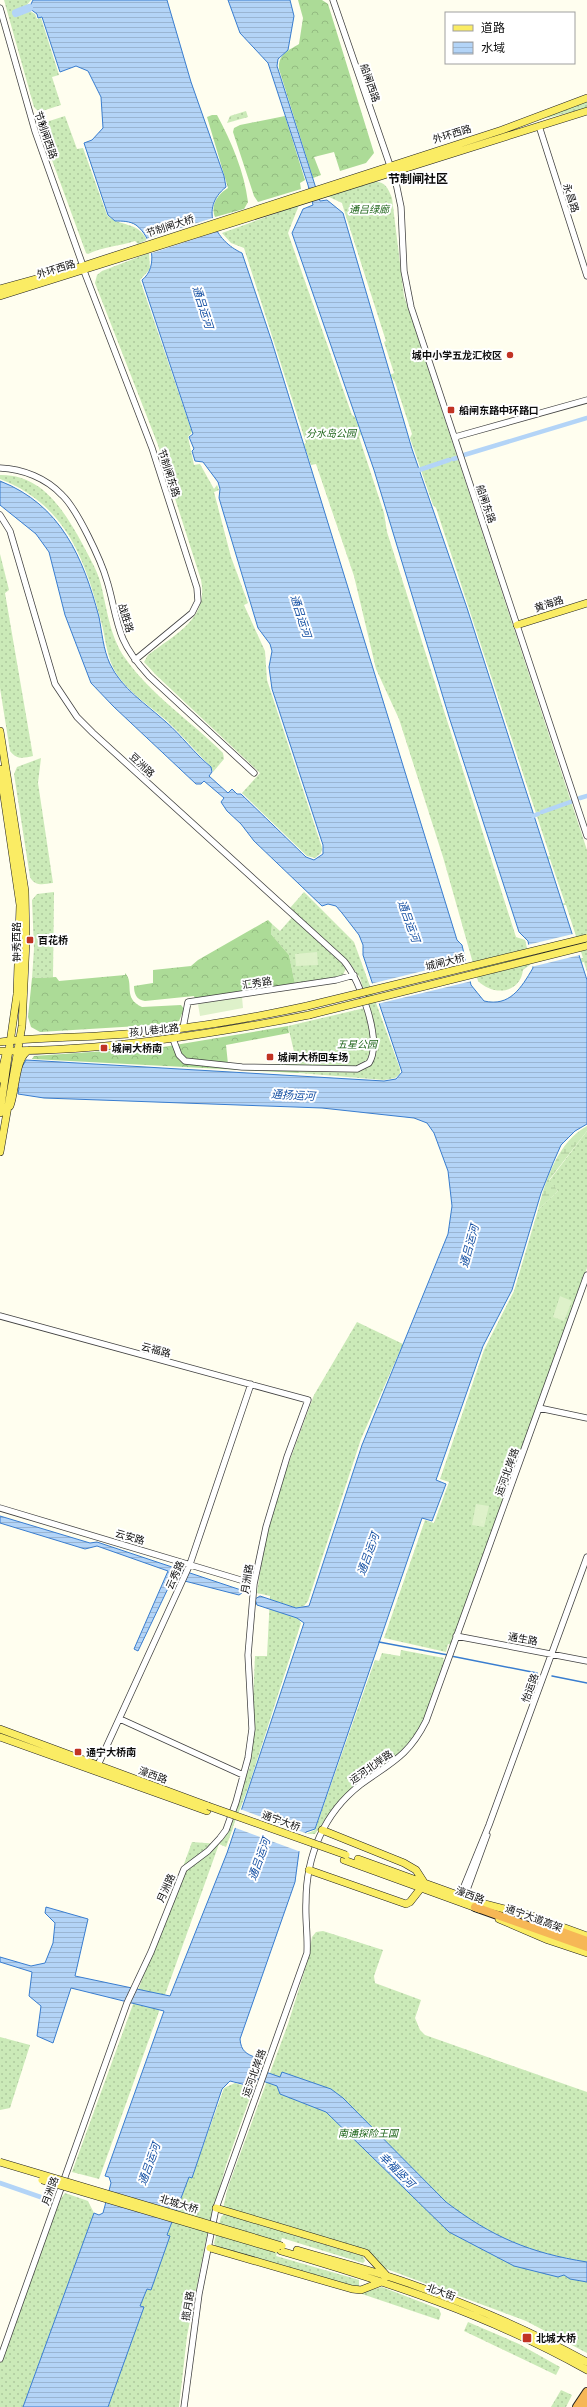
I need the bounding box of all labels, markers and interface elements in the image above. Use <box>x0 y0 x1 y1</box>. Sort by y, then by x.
legend <box>445 12 575 64</box>
text: 道路 <box>481 21 505 35</box>
text: 水域 <box>481 41 505 55</box>
street label: 船闸西路 <box>358 62 382 104</box>
street label: 节制闸西路 <box>33 110 59 160</box>
street label: 外环西路 <box>431 123 473 145</box>
district label: 节制闸社区 <box>388 172 448 186</box>
street label: 永昌路 <box>561 182 581 214</box>
park label: 通吕绿廊 <box>349 204 391 215</box>
street label: 节制闸大桥 <box>145 213 195 239</box>
street label: 外环西路 <box>35 258 77 280</box>
water label: 通吕运河 <box>190 284 216 332</box>
place label: 城中小学五龙汇校区 <box>412 349 502 361</box>
marker: 城中小学五龙汇校区 <box>505 350 515 360</box>
marker: 船闸东路中环路口 <box>446 405 456 415</box>
place label: 船闸东路中环路口 <box>459 405 539 416</box>
park label: 分水岛公园 <box>306 428 358 439</box>
street label: 节制闸东路 <box>156 448 182 498</box>
street label: 船闸东路 <box>474 483 498 525</box>
water label: 通吕运河 <box>288 593 314 641</box>
street label: 黄海路 <box>533 594 565 614</box>
street label: 战胜路 <box>116 602 136 634</box>
street label: 豆洲路 <box>127 751 157 779</box>
water label: 通吕运河 <box>396 898 423 946</box>
street label: 钟秀西路 <box>11 922 22 962</box>
marker: 百花桥 <box>25 935 35 945</box>
place label: 百花桥 <box>38 935 68 946</box>
street label: 城闸大桥 <box>424 952 466 972</box>
street label: 汇秀路 <box>241 975 273 991</box>
street label: 孩儿巷北路 <box>129 1022 179 1038</box>
park label: 五星公园 <box>337 1039 379 1050</box>
place label: 城闸大桥南 <box>112 1042 162 1054</box>
marker: 城闸大桥南 <box>99 1043 109 1053</box>
place label: 城闸大桥回车场 <box>278 1051 348 1063</box>
marker: 城闸大桥回车场 <box>265 1052 275 1062</box>
water label: 通扬运河 <box>271 1088 317 1102</box>
water label: 通吕运河 <box>458 1221 481 1269</box>
street label: 云福路 <box>140 1341 172 1359</box>
street label: 运河北岸路 <box>493 1447 521 1497</box>
street label: 云安路 <box>114 1528 146 1546</box>
water label: 通吕运河 <box>355 1529 382 1577</box>
street label: 云秀路 <box>164 1559 186 1591</box>
street label: 月洲路 <box>239 1563 255 1595</box>
street label: 通生路 <box>507 1631 539 1647</box>
street label: 怡运路 <box>520 1672 540 1704</box>
marker: 通宁大桥南 <box>73 1747 83 1757</box>
place label: 通宁大桥南 <box>86 1747 136 1758</box>
street label: 运河北岸路 <box>347 1748 395 1786</box>
street label: 濠西路 <box>137 1765 169 1785</box>
street label: 通宁大桥 <box>260 1809 302 1833</box>
water label: 通吕运河 <box>246 1834 273 1882</box>
street label: 月洲路 <box>155 1872 177 1904</box>
street label: 濠西路 <box>454 1884 486 1906</box>
street label: 通宁大道高架 <box>504 1903 564 1933</box>
street label: 运河北岸路 <box>240 2048 268 2098</box>
park label: 南通探险王国 <box>338 2128 400 2139</box>
water label: 通吕运河 <box>136 2139 163 2187</box>
water label: 幸福竖河 <box>377 2150 418 2191</box>
street label: 月洲路 <box>40 2175 60 2207</box>
street label: 北城大桥 <box>158 2193 200 2215</box>
street label: 北大街 <box>425 2282 457 2302</box>
street label: 揽月路 <box>180 2290 196 2322</box>
marker: 北城大桥 <box>521 2332 533 2344</box>
place label: 北城大桥 <box>536 2332 576 2344</box>

